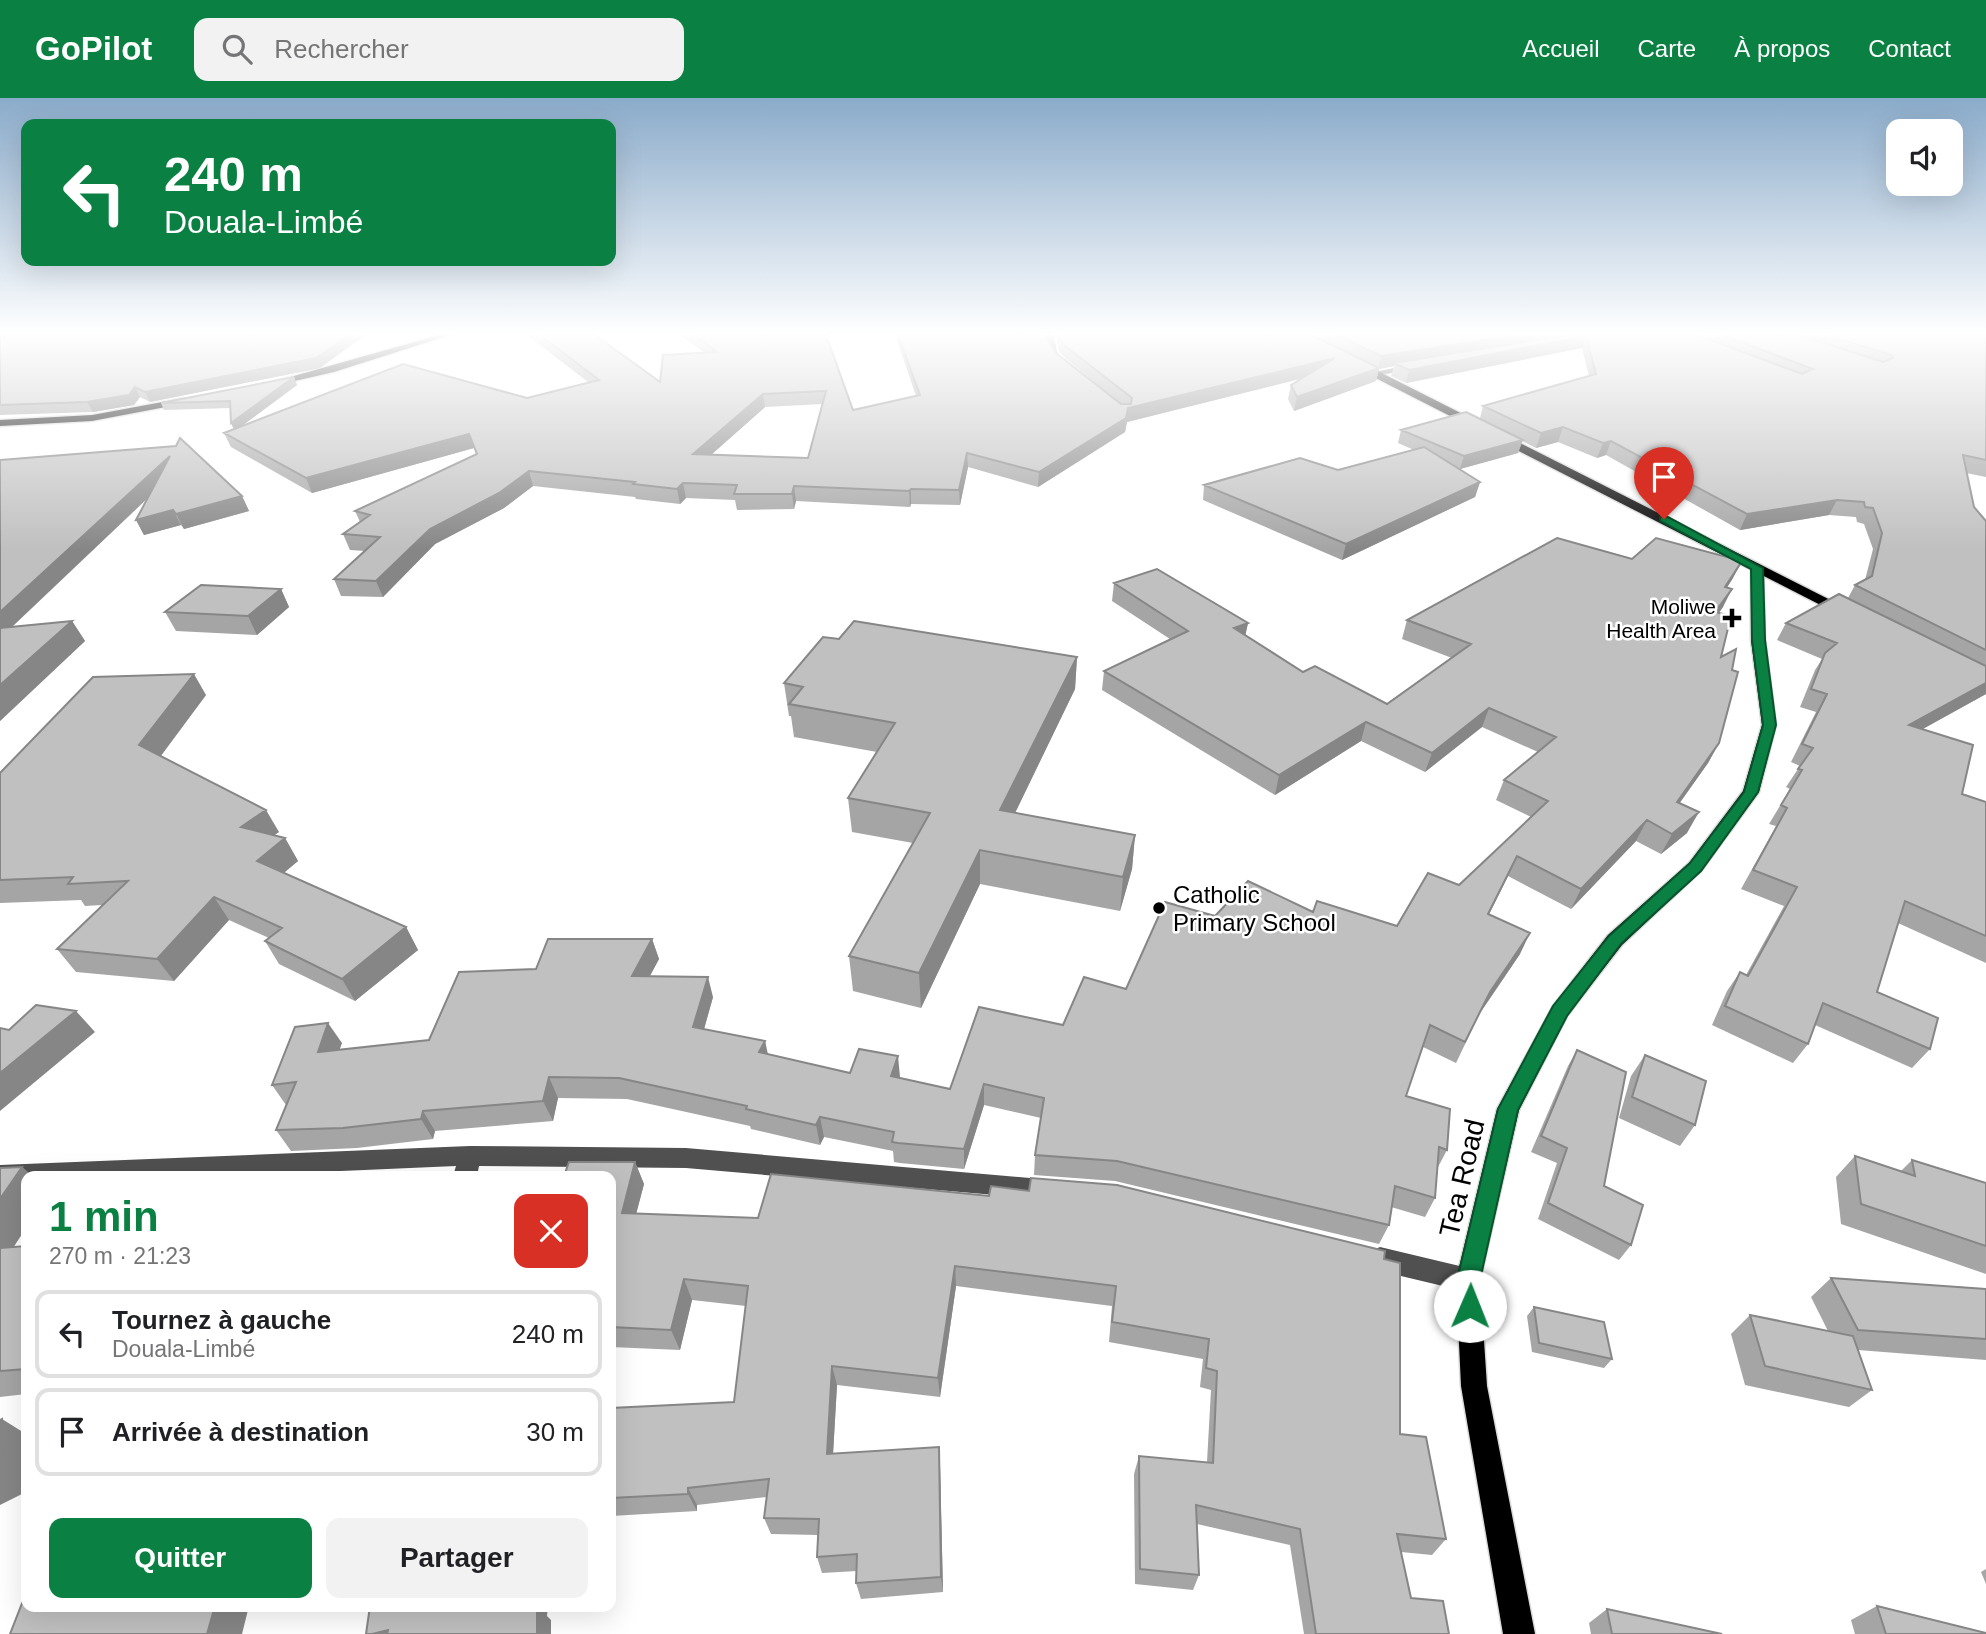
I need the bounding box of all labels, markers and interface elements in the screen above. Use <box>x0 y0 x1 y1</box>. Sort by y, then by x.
search box <box>194 18 684 81</box>
text: GoPilot <box>35 30 152 67</box>
icon: search <box>218 30 256 68</box>
text: Rechercher <box>274 34 409 64</box>
text: Accueil <box>1522 35 1600 62</box>
text: Carte <box>1638 35 1696 62</box>
text: À propos <box>1734 35 1830 62</box>
text: Contact <box>1868 35 1951 62</box>
map controls <box>1886 119 1963 196</box>
button: sound <box>1886 119 1963 196</box>
icon: left <box>49 147 140 238</box>
text: 240 m <box>164 147 303 201</box>
text: Douala-Limbé <box>164 204 363 240</box>
pin <box>1634 447 1694 519</box>
icon: arrive <box>1645 458 1683 496</box>
place label: Moliwe Health Area <box>1606 595 1716 642</box>
marker: Moliwe Health Area <box>1722 608 1742 628</box>
place label: Catholic Primary School <box>1173 881 1336 936</box>
marker: Catholic Primary School <box>1151 900 1167 916</box>
street label: Tea Road <box>1433 1116 1491 1240</box>
text: 1 min <box>49 1193 159 1240</box>
button: close <box>514 1194 588 1268</box>
text: 270 m · 21:23 <box>49 1243 191 1269</box>
position arrow <box>1433 1269 1507 1343</box>
text: Tournez à gauche <box>112 1305 331 1335</box>
icon: left <box>53 1315 91 1353</box>
text: 240 m <box>512 1319 584 1349</box>
text: Douala-Limbé <box>112 1336 255 1362</box>
icon: arrive <box>53 1413 91 1451</box>
text: Arrivée à destination <box>112 1417 369 1447</box>
text: 30 m <box>526 1417 584 1447</box>
button: Quitter <box>49 1518 312 1598</box>
button: Partager <box>326 1518 588 1598</box>

